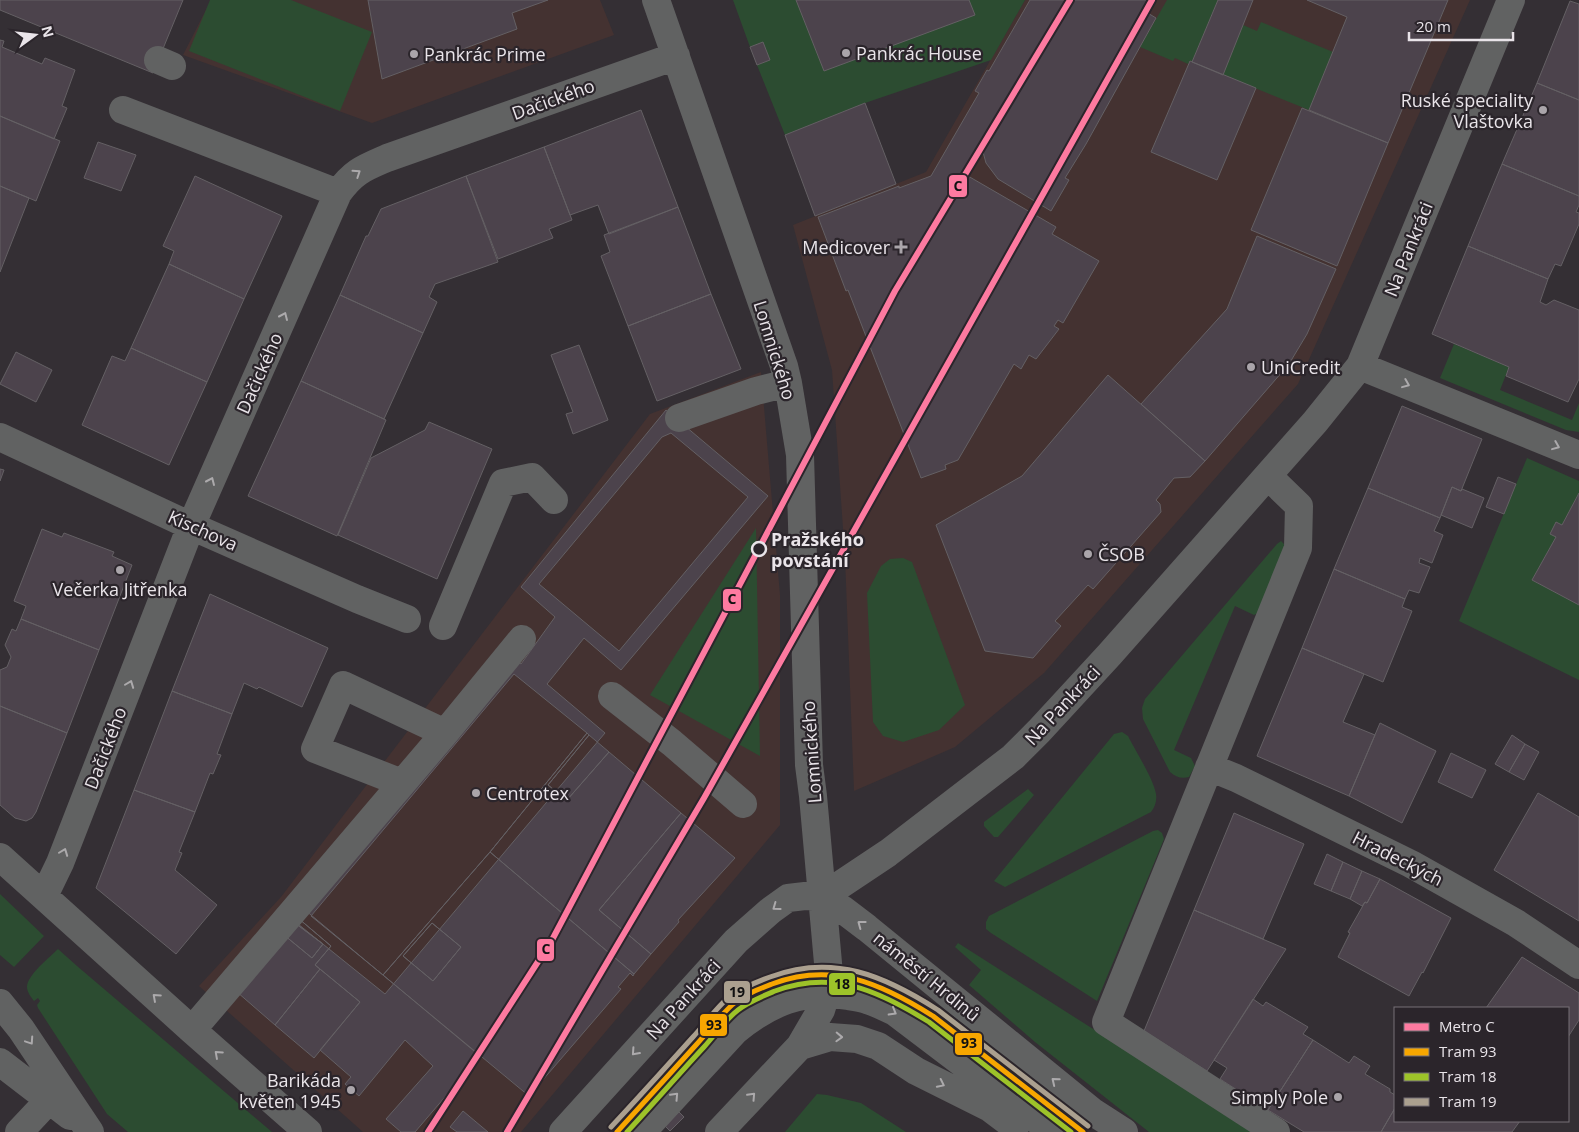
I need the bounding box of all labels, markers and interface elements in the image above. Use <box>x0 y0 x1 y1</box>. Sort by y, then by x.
north arrow <box>10 10 60 60</box>
scale bar <box>1409 10 1513 42</box>
text: 20 m <box>1416 16 1451 36</box>
text: N <box>37 24 59 39</box>
place label: Pankrác House <box>856 41 982 65</box>
place label: Pankrác Prime <box>424 42 545 66</box>
marker: Pankrác House <box>840 47 852 59</box>
marker: Pankrác Prime <box>408 48 420 60</box>
street label: Dačického <box>508 73 598 125</box>
place label: Ruské speciality Vlaštovka <box>1401 88 1534 133</box>
marker: Ruské speciality Vlaštovka <box>1537 104 1549 116</box>
one-way arrow <box>351 170 361 179</box>
line badge: C <box>948 174 968 198</box>
text: C <box>954 176 963 195</box>
street label: Na Pankráci <box>1378 198 1438 300</box>
place label: Medicover <box>802 235 891 259</box>
marker: Medicover <box>894 240 908 254</box>
street label: Lomnického <box>749 297 801 403</box>
one-way arrow <box>277 312 288 321</box>
street label: Dačického <box>230 329 288 417</box>
place label: UniCredit <box>1261 355 1340 379</box>
marker: UniCredit <box>1245 361 1257 373</box>
one-way arrow <box>1401 377 1410 388</box>
one-way arrow <box>1551 439 1560 450</box>
one-way arrow <box>205 477 216 486</box>
street label: Kischova <box>164 504 242 556</box>
place label: Pražského povstání <box>771 527 864 572</box>
marker: Pražského povstání <box>751 541 767 557</box>
place label: ČSOB <box>1098 542 1145 566</box>
marker: ČSOB <box>1082 548 1094 560</box>
marker: Večerka Jitřenka <box>114 564 126 576</box>
place label: Večerka Jitřenka <box>53 577 187 601</box>
line badge: C <box>722 588 742 612</box>
text: C <box>728 589 737 608</box>
street label: Na Pankráci <box>1019 660 1105 750</box>
one-way arrow <box>123 680 134 689</box>
street label: Lomnického <box>795 700 827 804</box>
street label: Dačického <box>78 703 132 793</box>
place label: Centrotex <box>486 781 570 805</box>
marker: Centrotex <box>470 787 482 799</box>
street label: Hradeckých <box>1349 825 1447 891</box>
one-way arrow <box>58 848 68 857</box>
one-way arrow <box>772 901 782 910</box>
one-way arrow <box>858 921 867 929</box>
street label: náměstí Hrdinů <box>869 926 985 1026</box>
line badge: C <box>536 938 555 962</box>
text: C <box>542 939 551 958</box>
street label: Na Pankráci <box>641 954 725 1044</box>
line badge: 18 <box>828 972 856 996</box>
text: 18 <box>834 974 850 993</box>
line badge: 19 <box>723 980 751 1004</box>
text: 19 <box>729 982 745 1001</box>
one-way arrow <box>153 994 162 1003</box>
one-way arrow <box>888 1006 897 1016</box>
legend <box>1394 1007 1569 1122</box>
line badge: 93 <box>699 1013 728 1037</box>
text: 93 <box>706 1015 722 1034</box>
text: Metro C <box>1439 1016 1495 1036</box>
one-way arrow <box>835 1032 843 1043</box>
line badge: 93 <box>954 1032 983 1056</box>
text: 93 <box>961 1033 977 1052</box>
one-way arrow <box>23 1036 33 1045</box>
text: Tram 93 <box>1439 1041 1497 1061</box>
one-way arrow <box>632 1046 641 1055</box>
one-way arrow <box>215 1051 224 1060</box>
text: Tram 18 <box>1439 1066 1497 1086</box>
place label: Barikáda květen 1945 <box>239 1068 341 1113</box>
one-way arrow <box>936 1077 945 1088</box>
one-way arrow <box>1052 1078 1061 1087</box>
marker: Barikáda květen 1945 <box>345 1084 357 1096</box>
place label: Simply Pole <box>1231 1085 1328 1109</box>
marker: Simply Pole <box>1332 1091 1344 1103</box>
text: Tram 19 <box>1439 1091 1497 1111</box>
one-way arrow <box>670 1093 679 1102</box>
one-way arrow <box>746 1093 755 1102</box>

